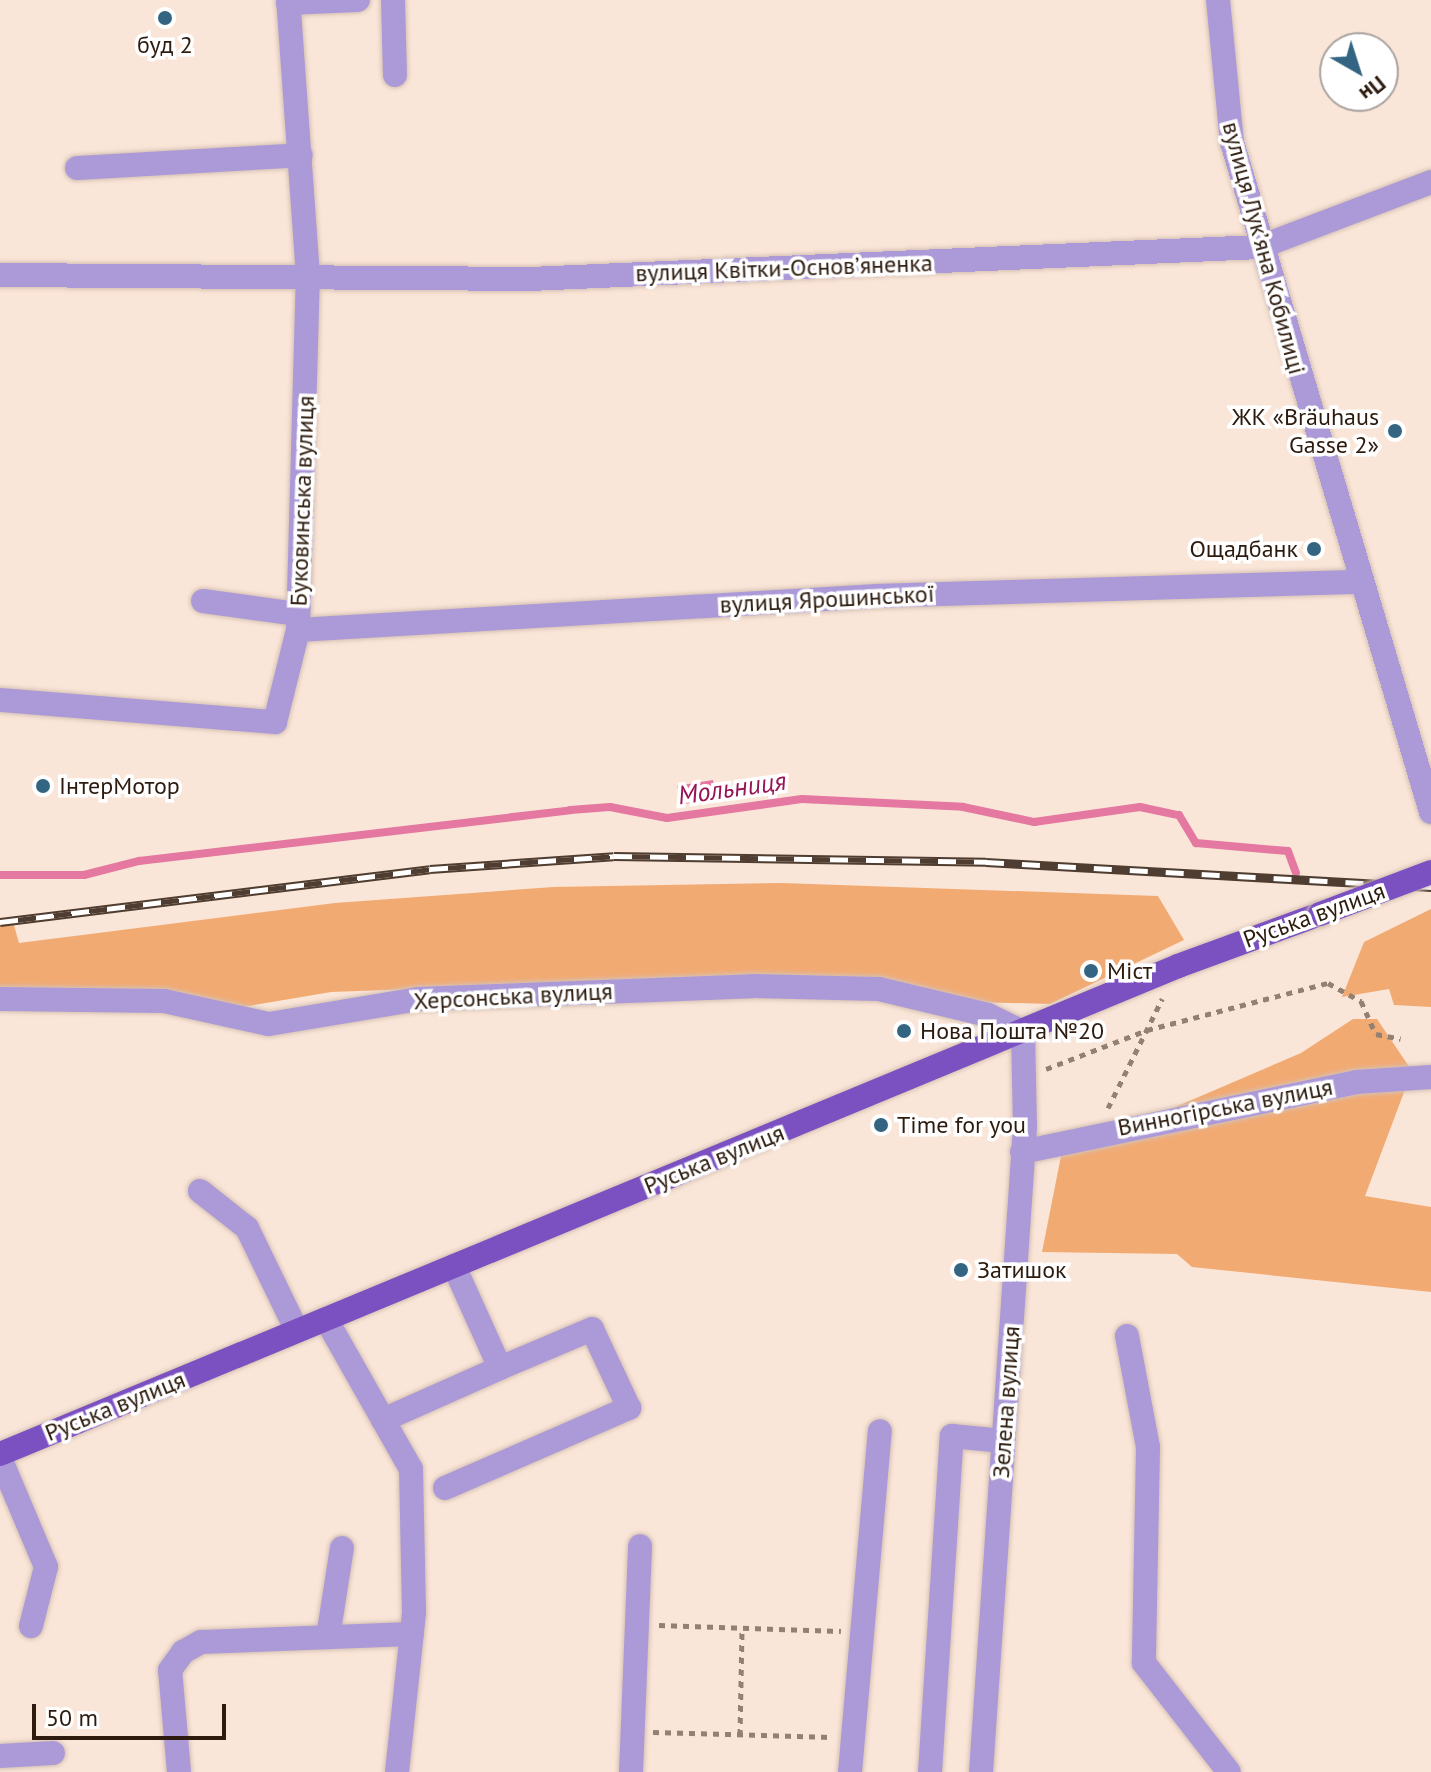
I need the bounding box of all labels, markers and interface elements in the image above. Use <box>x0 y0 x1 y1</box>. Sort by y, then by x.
marker: буд 2 <box>156 9 174 27</box>
place label: буд 2 <box>137 31 193 59</box>
north arrow <box>1319 32 1399 112</box>
text: Пн <box>1354 70 1392 108</box>
street label: вулиця Лукʼяна Кобилиці <box>1216 118 1312 378</box>
street label: вулиця Квітки-Основʼяненка <box>635 248 933 288</box>
street label: Буковинська вулиця <box>284 395 320 607</box>
place label: ЖК «Bräuhaus Gasse 2» <box>1232 403 1379 459</box>
marker: ЖК «Bräuhaus Gasse 2» <box>1386 422 1404 440</box>
place label: Ощадбанк <box>1189 535 1298 563</box>
marker: Ощадбанк <box>1305 540 1323 558</box>
street label: вулиця Ярошинської <box>719 579 935 619</box>
water label: Мольниця <box>676 765 788 811</box>
place label: ІнтерМотор <box>59 772 180 800</box>
marker: ІнтерМотор <box>34 777 52 795</box>
street label: Руська вулиця <box>1239 876 1389 954</box>
place label: Міст <box>1107 957 1152 985</box>
marker: Міст <box>1082 962 1100 980</box>
street label: Херсонська вулиця <box>413 976 613 1016</box>
place label: Нова Пошта №20 <box>920 1017 1104 1045</box>
marker: Нова Пошта №20 <box>895 1022 913 1040</box>
street label: Винногірська вулиця <box>1115 1072 1335 1142</box>
place label: Time for you <box>897 1111 1026 1139</box>
marker: Time for you <box>872 1116 890 1134</box>
street label: Руська вулиця <box>640 1118 788 1200</box>
place label: Затишок <box>977 1256 1067 1284</box>
marker: Затишок <box>952 1261 970 1279</box>
street label: Зелена вулиця <box>986 1325 1026 1479</box>
street label: Руська вулиця <box>41 1365 189 1447</box>
scale bar <box>36 1688 230 1738</box>
text: 50 m <box>46 1702 98 1733</box>

